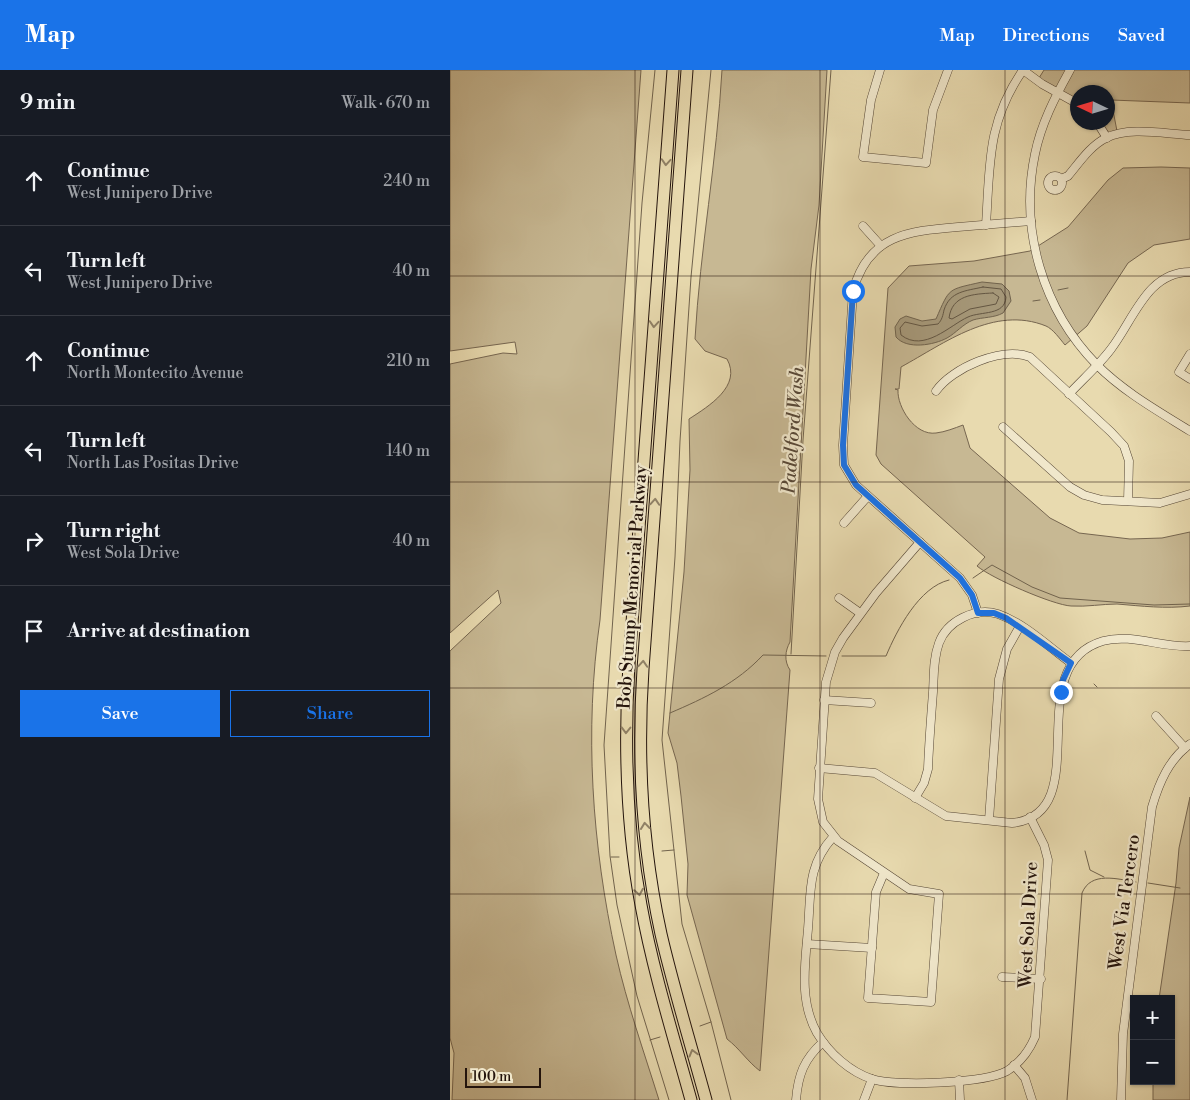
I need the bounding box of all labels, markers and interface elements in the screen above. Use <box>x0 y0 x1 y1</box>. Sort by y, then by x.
text: Map <box>25 20 75 50</box>
text: Map <box>939 24 975 47</box>
text: Directions <box>1003 24 1090 47</box>
text: Saved <box>1118 24 1165 47</box>
north arrow <box>1070 85 1115 130</box>
text: 9 min <box>20 90 75 116</box>
text: Walk · 670 m <box>342 93 430 113</box>
one-way arrow <box>661 158 672 166</box>
text: Continue <box>67 159 150 183</box>
icon: ahead <box>20 167 48 195</box>
text: 240 m <box>383 171 430 191</box>
text: West Junipero Drive <box>67 183 213 203</box>
text: Turn left <box>67 249 146 273</box>
icon: left <box>20 257 48 285</box>
text: 40 m <box>393 261 430 281</box>
text: West Junipero Drive <box>67 273 213 293</box>
route start <box>842 280 865 303</box>
one-way arrow <box>649 320 660 328</box>
text: Continue <box>67 339 150 363</box>
icon: ahead <box>20 347 48 375</box>
text: 210 m <box>386 351 430 371</box>
text: North Montecito Avenue <box>67 363 244 383</box>
water label: Padelford Wash <box>777 365 809 496</box>
text: Turn left <box>67 429 146 453</box>
icon: left <box>20 437 48 465</box>
text: 140 m <box>386 441 430 461</box>
text: North Las Positas Drive <box>67 453 239 473</box>
street label: Bob Stump Memorial Parkway <box>612 464 653 711</box>
one-way arrow <box>650 497 661 505</box>
text: Turn right <box>67 519 160 543</box>
icon: right <box>20 527 48 555</box>
text: 40 m <box>393 531 430 551</box>
text: West Sola Drive <box>67 543 180 563</box>
icon: arrive <box>20 617 48 645</box>
text: Arrive at destination <box>67 619 250 643</box>
one-way arrow <box>638 660 649 668</box>
route end <box>1050 681 1073 704</box>
button: Save <box>20 690 220 737</box>
button: Share <box>230 690 430 737</box>
one-way arrow <box>621 727 631 735</box>
one-way arrow <box>640 822 651 830</box>
street label: West Via Tercero <box>1103 833 1145 972</box>
street label: West Sola Drive <box>1014 861 1043 990</box>
one-way arrow <box>633 888 643 897</box>
map controls <box>1130 995 1175 1085</box>
button: + <box>1130 995 1175 1040</box>
button: − <box>1130 1040 1175 1085</box>
one-way arrow <box>689 1049 699 1058</box>
scale bar <box>465 1065 541 1088</box>
text: 100 m <box>472 1068 511 1086</box>

